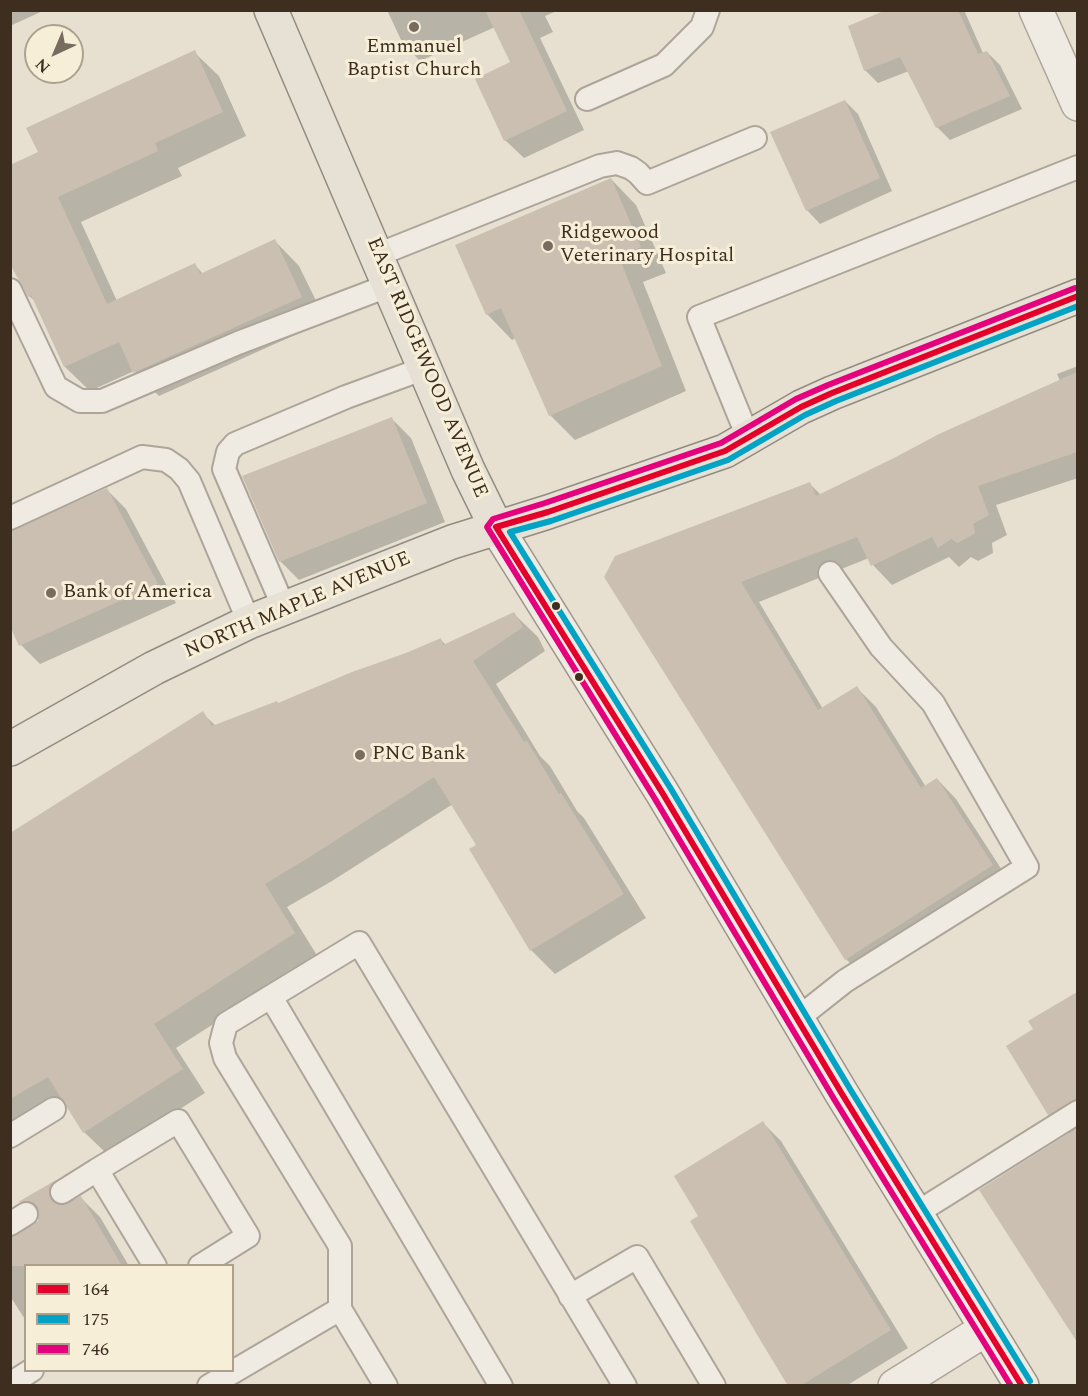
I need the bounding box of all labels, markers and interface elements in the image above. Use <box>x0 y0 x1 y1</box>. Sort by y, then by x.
marker: Emmanuel Baptist Church <box>407 20 421 34</box>
north arrow <box>24 24 84 84</box>
place label: Emmanuel Baptist Church <box>347 36 481 83</box>
text: N <box>30 52 56 79</box>
place label: Ridgewood Veterinary Hospital <box>560 222 734 269</box>
street label: EAST RIDGEWOOD AVENUE <box>360 234 492 502</box>
marker: Ridgewood Veterinary Hospital <box>541 239 555 253</box>
street label: NORTH MAPLE AVENUE <box>181 547 415 665</box>
place label: Bank of America <box>63 581 212 605</box>
marker: Bank of America <box>44 586 58 600</box>
unlabelled marker <box>550 600 562 612</box>
unlabelled marker <box>573 671 585 683</box>
place label: PNC Bank <box>372 743 466 767</box>
marker: PNC Bank <box>353 748 367 762</box>
legend <box>24 1264 234 1372</box>
text: 164 <box>82 1276 109 1303</box>
text: 175 <box>82 1306 109 1333</box>
text: 746 <box>82 1336 109 1363</box>

